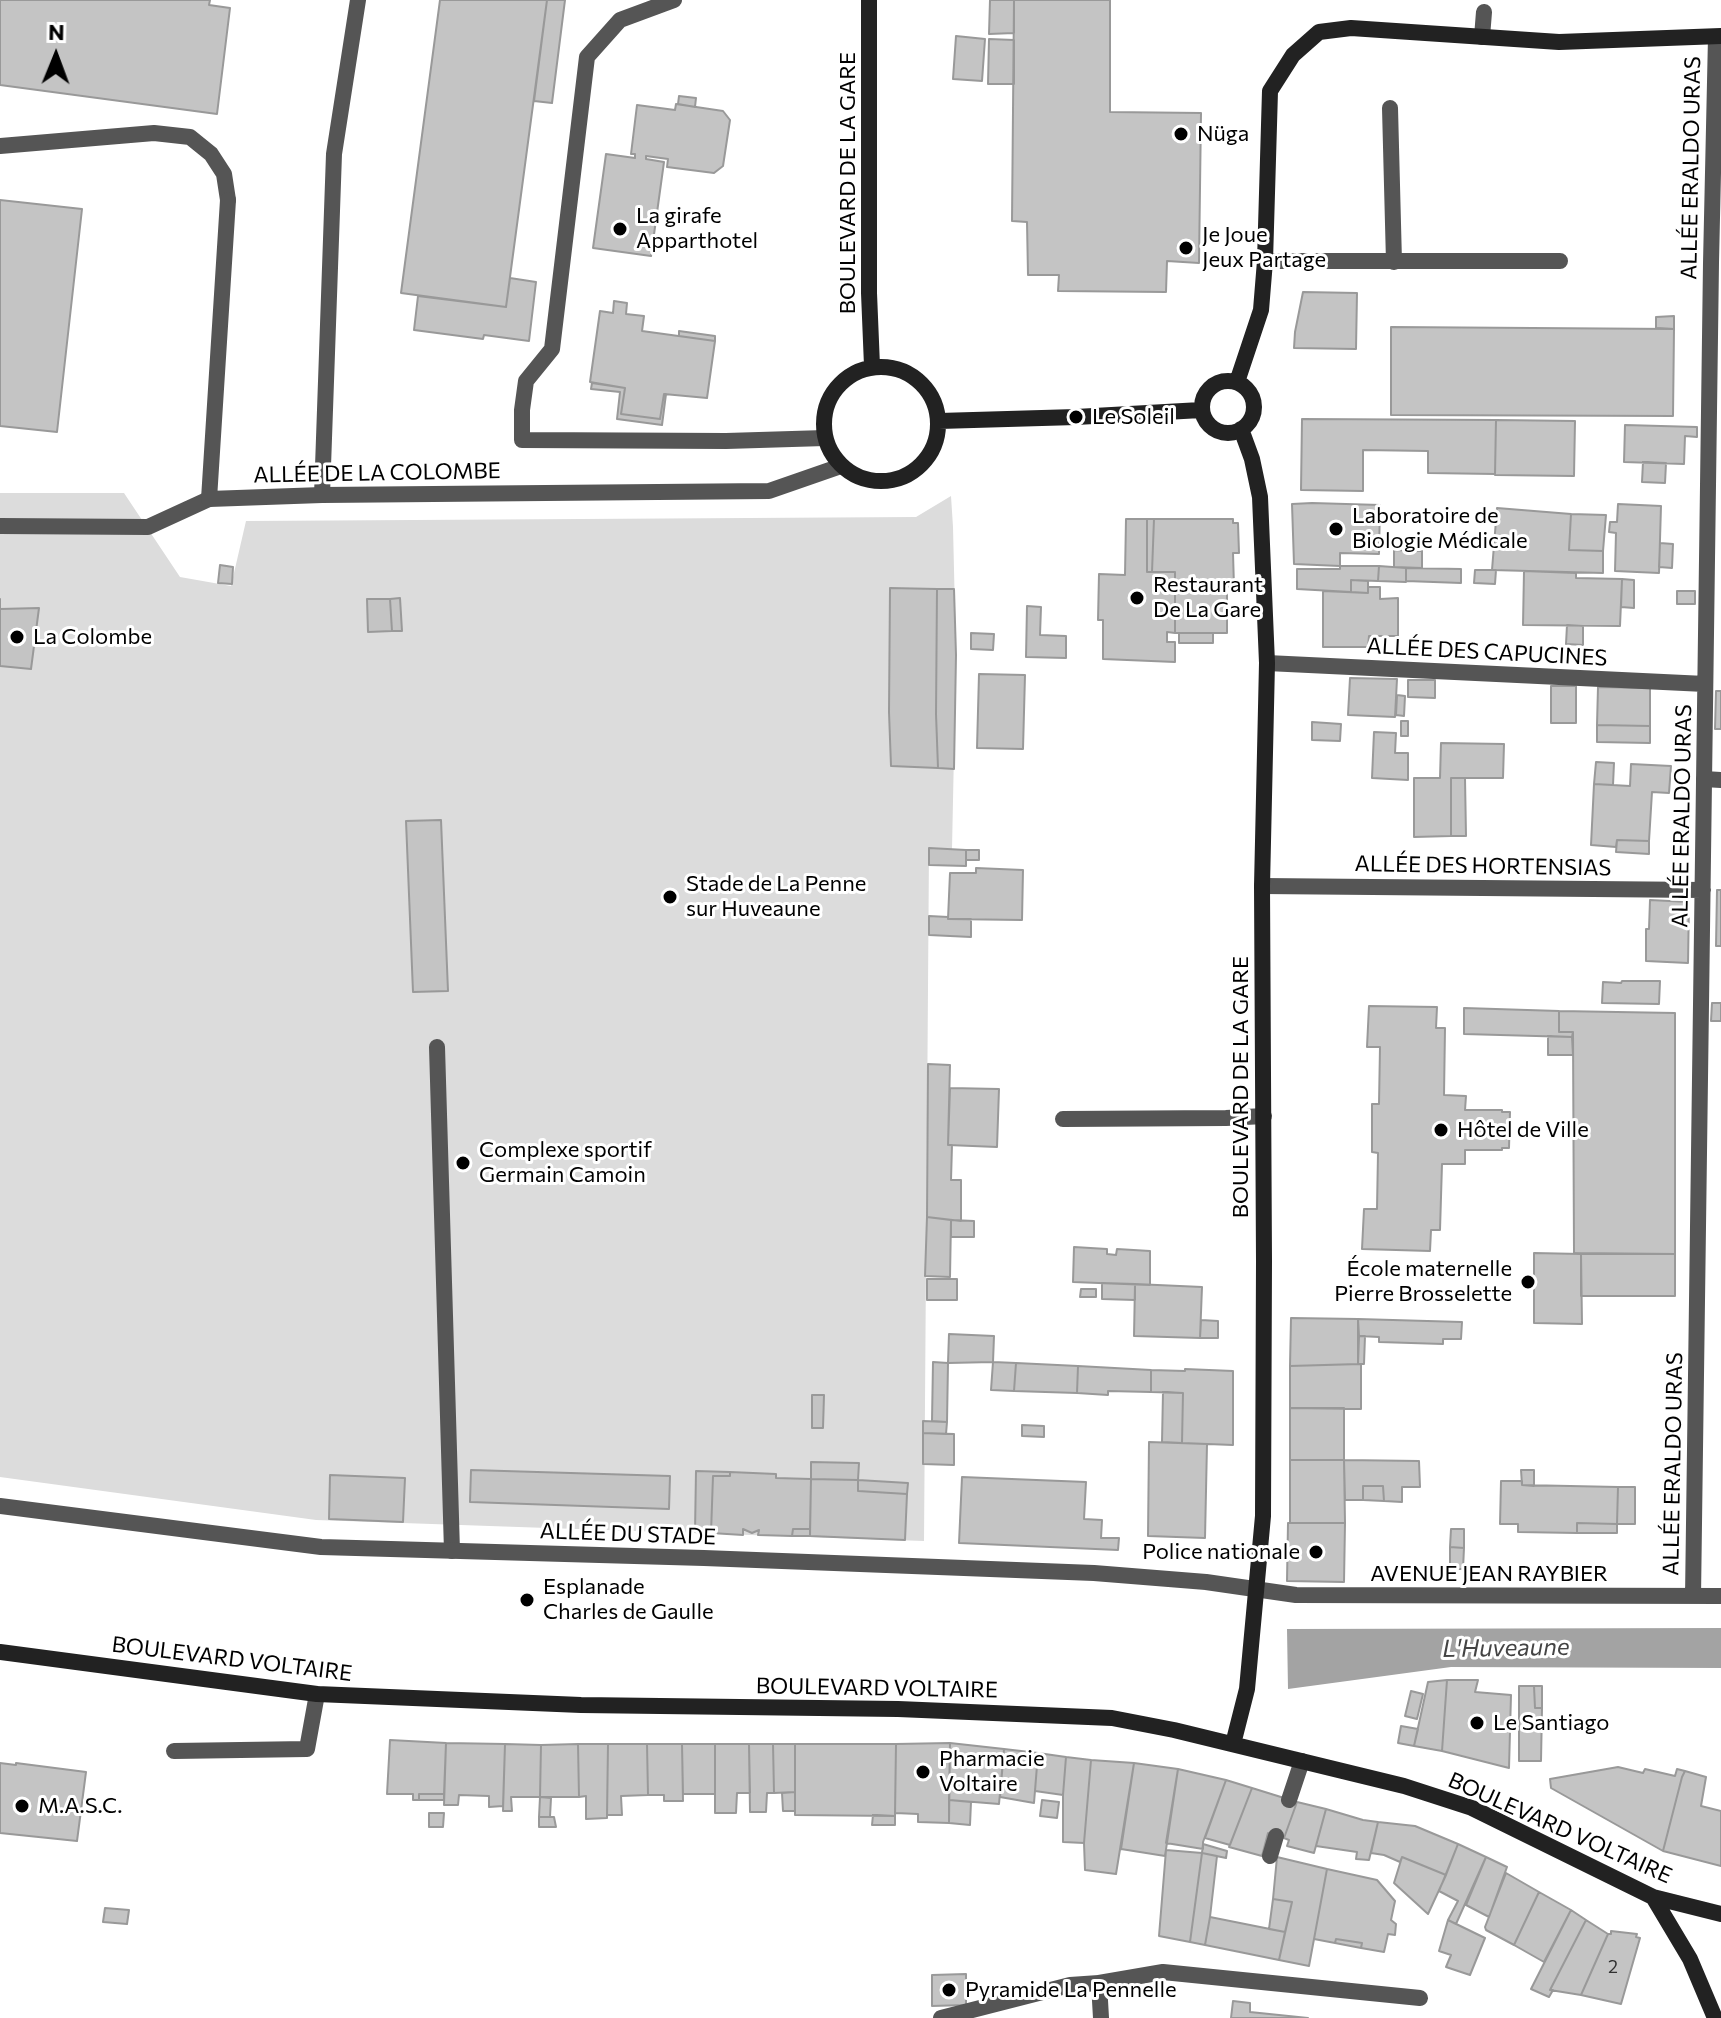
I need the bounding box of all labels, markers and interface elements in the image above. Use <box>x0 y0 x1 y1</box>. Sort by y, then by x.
north arrow <box>16 16 96 96</box>
text: N <box>48 18 65 45</box>
street label: BOULEVARD DE LA GARE <box>835 52 861 314</box>
street label: ALLÉE ERALDO URAS <box>1676 56 1706 280</box>
place label: Nüga <box>1197 121 1249 147</box>
marker: Nüga <box>1172 125 1190 143</box>
place label: La girafe Apparthotel <box>636 203 758 254</box>
marker: La girafe Apparthotel <box>611 220 629 238</box>
place label: Je Joue Jeux Partage <box>1202 222 1326 274</box>
marker: Je Joue Jeux Partage <box>1177 239 1195 257</box>
place label: Le Soleil <box>1092 404 1175 430</box>
marker: Le Soleil <box>1067 408 1085 426</box>
street label: ALLÉE DE LA COLOMBE <box>253 458 501 488</box>
place label: Laboratoire de Biologie Médicale <box>1352 503 1528 554</box>
marker: Laboratoire de Biologie Médicale <box>1327 520 1345 538</box>
place label: Restaurant De La Gare <box>1153 572 1263 624</box>
marker: Restaurant De La Gare <box>1128 589 1146 607</box>
place label: La Colombe <box>33 624 152 650</box>
marker: La Colombe <box>8 628 26 646</box>
street label: ALLÉE DES CAPUCINES <box>1366 633 1608 671</box>
street label: ALLÉE ERALDO URAS <box>1667 704 1697 928</box>
street label: ALLÉE DES HORTENSIAS <box>1354 851 1612 881</box>
place label: Stade de La Penne sur Huveaune <box>686 871 866 922</box>
marker: Stade de La Penne sur Huveaune <box>661 888 679 906</box>
street label: BOULEVARD DE LA GARE <box>1228 956 1254 1218</box>
place label: Hôtel de Ville <box>1457 1117 1589 1143</box>
marker: Hôtel de Ville <box>1432 1121 1450 1139</box>
place label: Complexe sportif Germain Camoin <box>479 1137 652 1188</box>
marker: Complexe sportif Germain Camoin <box>454 1154 472 1172</box>
place label: École maternelle Pierre Brosselette <box>1334 1256 1512 1308</box>
marker: École maternelle Pierre Brosselette <box>1519 1273 1537 1291</box>
street label: ALLÉE ERALDO URAS <box>1658 1352 1688 1576</box>
street label: ALLÉE DU STADE <box>539 1518 717 1550</box>
place label: Police nationale <box>1142 1539 1300 1565</box>
marker: Police nationale <box>1307 1543 1325 1561</box>
street label: AVENUE JEAN RAYBIER <box>1370 1561 1608 1587</box>
place label: Esplanade Charles de Gaulle <box>543 1574 714 1626</box>
marker: Esplanade Charles de Gaulle <box>518 1591 536 1609</box>
street label: BOULEVARD VOLTAIRE <box>110 1631 354 1687</box>
water label: L'Huveaune <box>1442 1632 1570 1664</box>
street label: BOULEVARD VOLTAIRE <box>756 1673 998 1703</box>
place label: Le Santiago <box>1493 1710 1609 1736</box>
marker: Le Santiago <box>1468 1714 1486 1732</box>
place label: Pharmacie Voltaire <box>939 1746 1045 1798</box>
marker: Pharmacie Voltaire <box>914 1763 932 1781</box>
street label: BOULEVARD VOLTAIRE <box>1444 1767 1676 1889</box>
place label: M.A.S.C. <box>38 1793 122 1819</box>
marker: M.A.S.C. <box>13 1797 31 1815</box>
house number: 2 <box>1608 1956 1618 1978</box>
place label: Pyramide La Pennelle <box>965 1977 1177 2003</box>
marker: Pyramide La Pennelle <box>940 1981 958 1999</box>

